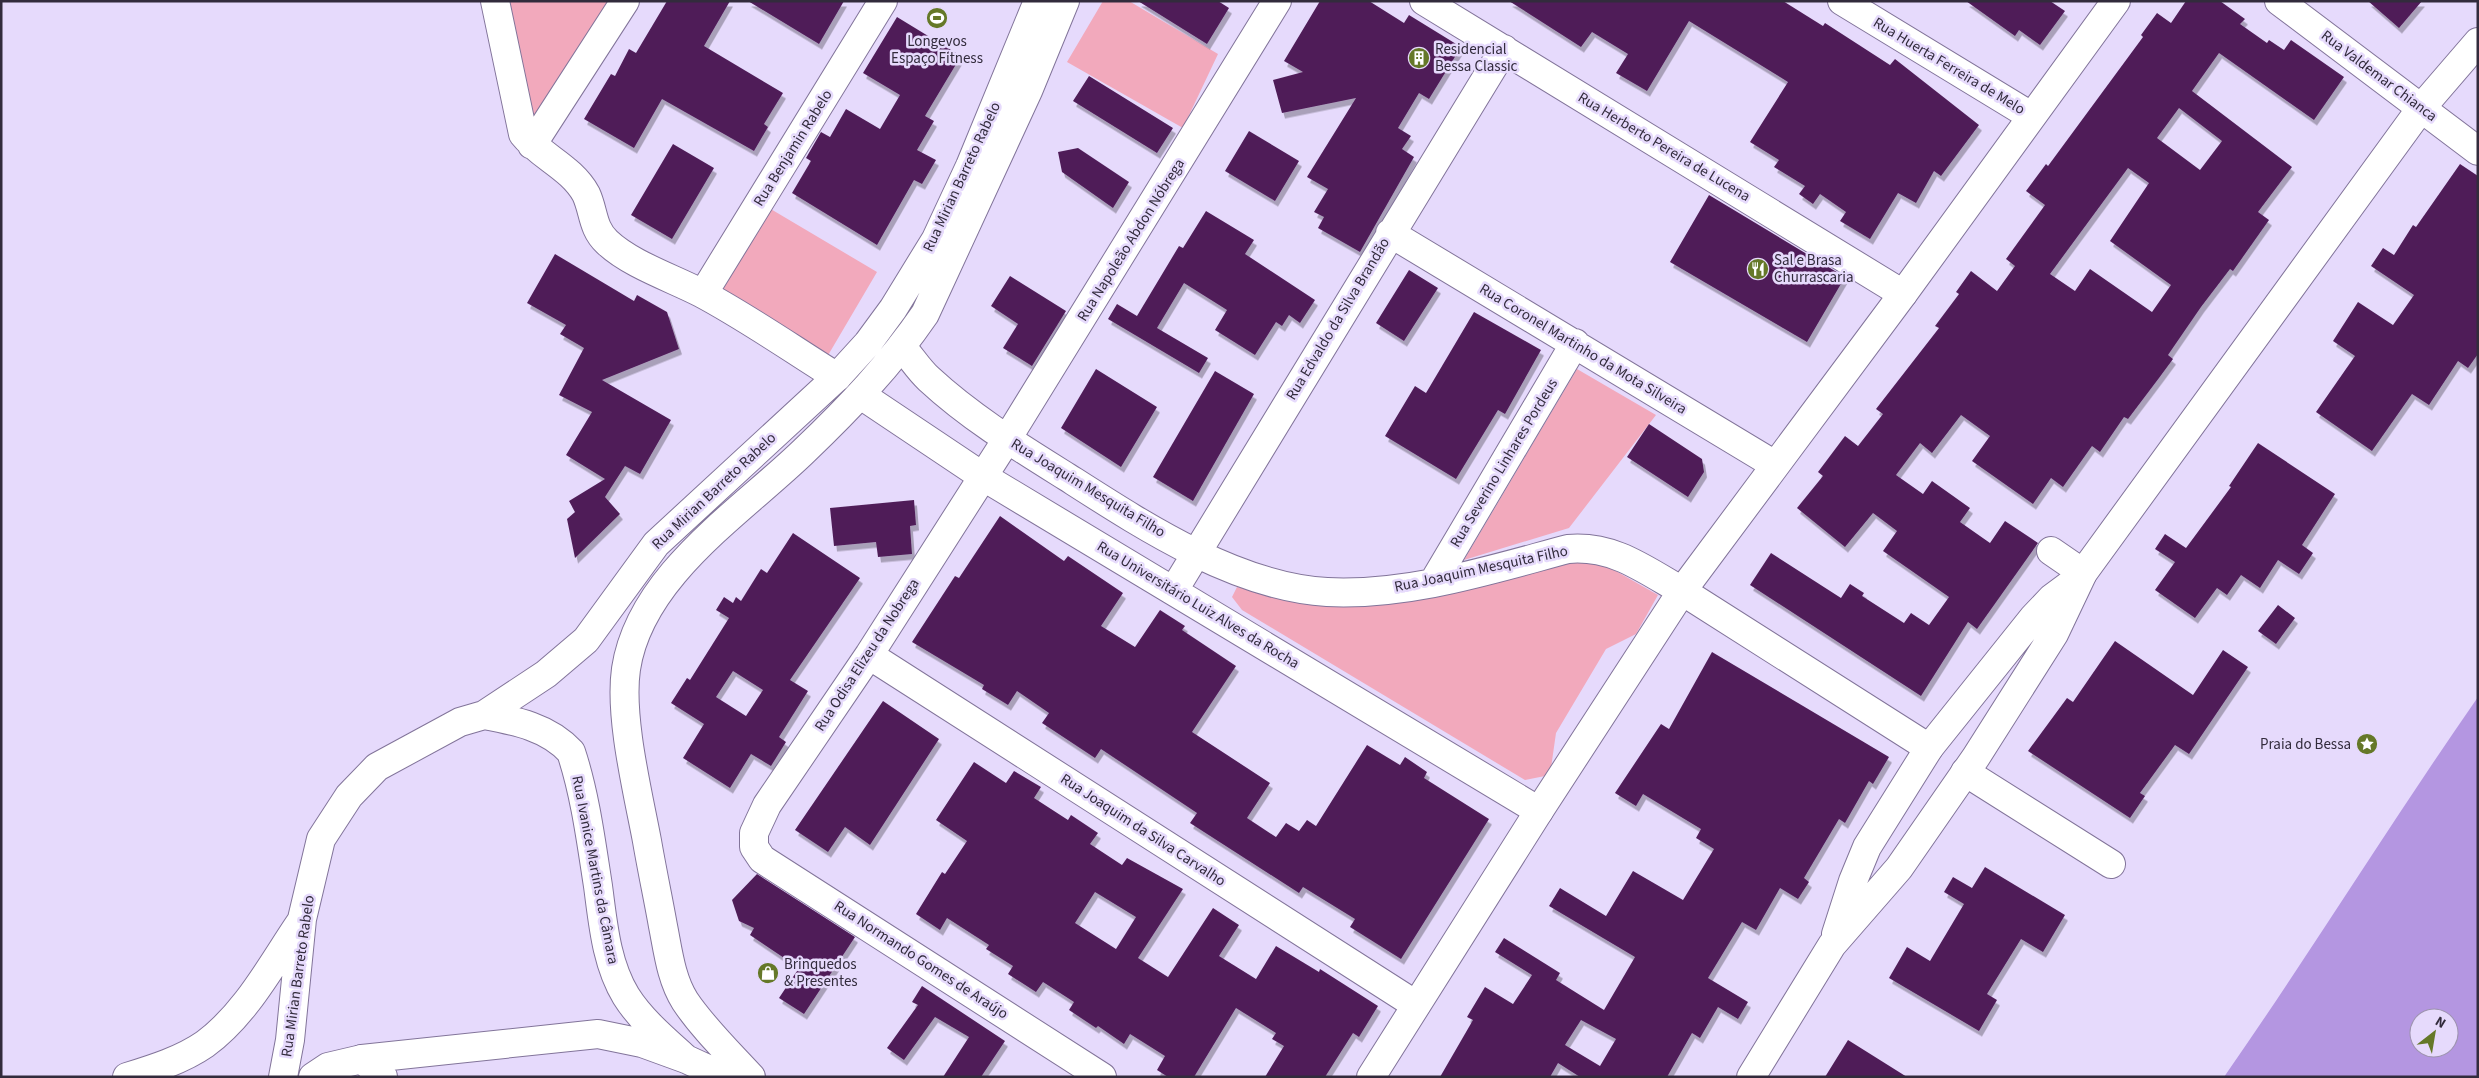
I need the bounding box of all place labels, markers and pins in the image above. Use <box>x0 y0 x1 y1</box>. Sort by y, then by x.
sports icon: Longevos Espaço Fitness <box>925 6 949 30</box>
place label: Longevos Espaço Fitness <box>891 31 983 69</box>
place label: Residencial Bessa Classic <box>1435 39 1518 77</box>
building icon: Residencial Bessa Classic <box>1407 46 1431 70</box>
place label: Sal e Brasa Churrascaria <box>1774 250 1854 288</box>
restaurant icon: Sal e Brasa Churrascaria <box>1746 257 1770 281</box>
place icon: Praia do Bessa <box>2355 732 2379 756</box>
place label: Praia do Bessa <box>2260 734 2351 755</box>
place label: Brinquedos & Presentes <box>784 954 858 992</box>
shop icon: Brinquedos & Presentes <box>756 961 780 985</box>

